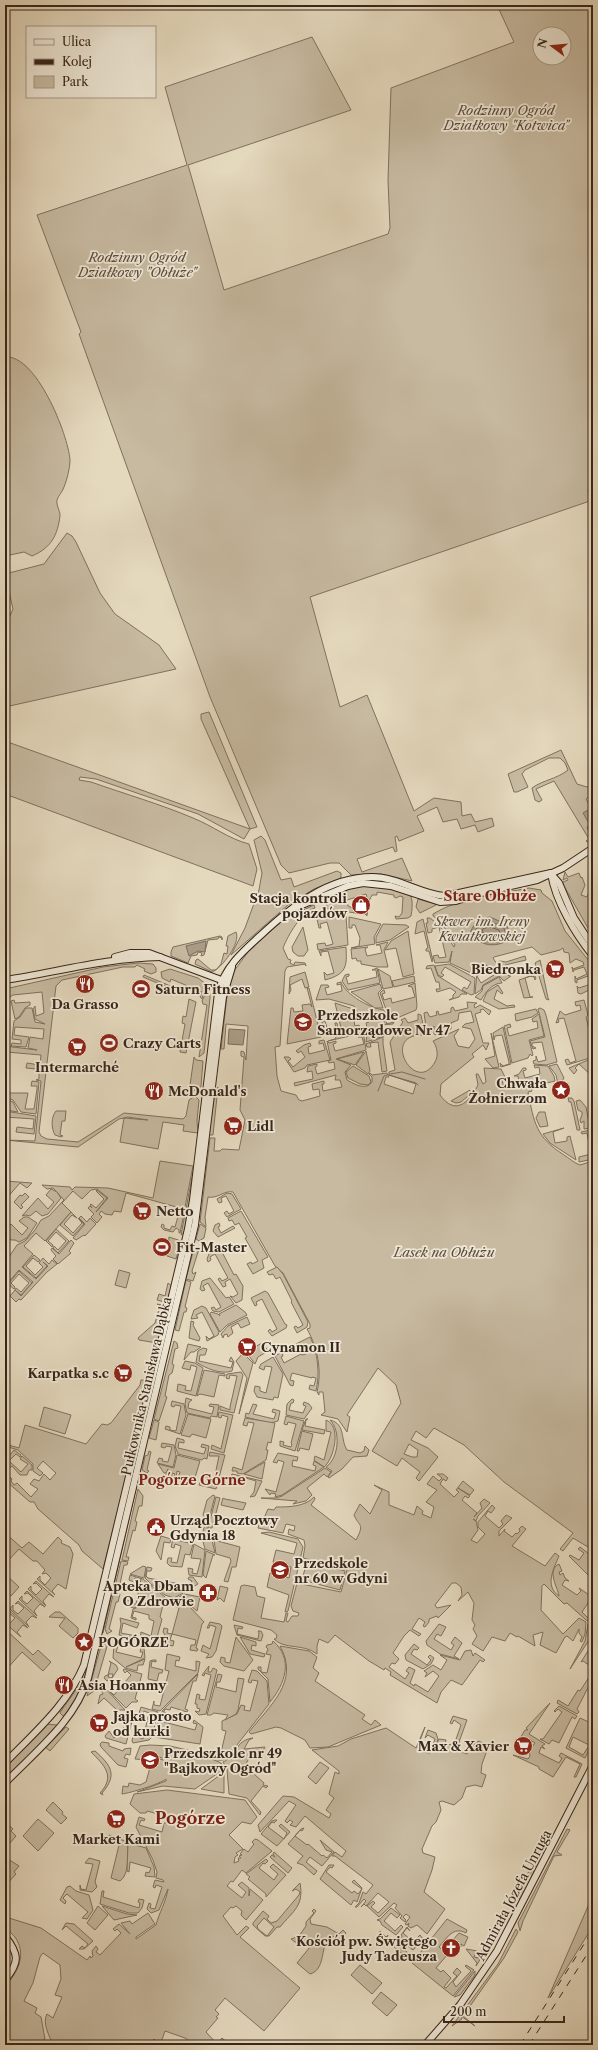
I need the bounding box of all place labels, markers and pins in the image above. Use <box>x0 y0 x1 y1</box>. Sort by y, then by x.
place label: Stacja kontroli pojazdów <box>250 890 348 921</box>
shop icon: Stacja kontroli pojazdów <box>350 894 372 916</box>
supermarket icon: Biedronka <box>544 958 566 980</box>
place label: Biedronka <box>471 961 541 977</box>
restaurant icon: Da Grasso <box>74 973 96 995</box>
sports icon: Saturn Fitness <box>130 978 152 1000</box>
place label: Saturn Fitness <box>155 981 251 997</box>
place label: Da Grasso <box>52 996 118 1012</box>
place label: Przedszkole Samorządowe Nr 47 <box>317 1007 450 1038</box>
school or university icon: Przedszkole Samorządowe Nr 47 <box>292 1011 314 1033</box>
sports icon: Crazy Carts <box>98 1032 120 1054</box>
place label: Crazy Carts <box>123 1035 201 1051</box>
supermarket icon: Intermarché <box>66 1036 88 1058</box>
place label: Intermarché <box>35 1059 119 1075</box>
place label: Chwała Żołnierzom <box>468 1075 547 1106</box>
place icon: Chwała Żołnierzom <box>550 1079 572 1101</box>
restaurant icon: McDonald's <box>143 1080 165 1102</box>
place label: McDonald's <box>168 1083 247 1099</box>
supermarket icon: Lidl <box>222 1115 244 1137</box>
place label: Lidl <box>247 1118 274 1134</box>
supermarket icon: Netto <box>131 1200 153 1222</box>
place label: Netto <box>156 1203 193 1219</box>
sports icon: Fit-Master <box>151 1236 173 1258</box>
place label: Fit-Master <box>176 1239 247 1255</box>
supermarket icon: Cynamon II <box>236 1336 258 1358</box>
place label: Cynamon II <box>261 1339 340 1355</box>
supermarket icon: Karpatka s.c <box>112 1362 134 1384</box>
place label: Karpatka s.c <box>27 1365 109 1381</box>
place label: Urząd Pocztowy Gdynia 18 <box>170 1512 279 1543</box>
public building icon: Urząd Pocztowy Gdynia 18 <box>145 1516 167 1538</box>
place label: Przedskole nr 60 w Gdyni <box>294 1555 388 1586</box>
school or university icon: Przedskole nr 60 w Gdyni <box>269 1559 291 1581</box>
place label: Apteka Dbam O Zdrowie <box>102 1578 194 1609</box>
pharmacy icon: Apteka Dbam O Zdrowie <box>197 1582 219 1604</box>
place icon: POGÓRZE <box>73 1631 95 1653</box>
place label: POGÓRZE <box>98 1634 169 1650</box>
restaurant icon: Asia Hoanmy <box>53 1674 75 1696</box>
place label: Asia Hoanmy <box>77 1677 167 1693</box>
place label: Jajka prosto od kurki <box>111 1708 191 1739</box>
supermarket icon: Jajka prosto od kurki <box>88 1712 110 1734</box>
supermarket icon: Max & Xavier <box>512 1735 534 1757</box>
place label: Max & Xavier <box>418 1738 510 1754</box>
place label: Przedszkole nr 49 "Bajkowy Ogród" <box>164 1745 283 1776</box>
school or university icon: Przedszkole nr 49 "Bajkowy Ogród" <box>139 1749 161 1771</box>
supermarket icon: Market Kami <box>105 1808 127 1830</box>
place label: Market Kami <box>72 1831 160 1847</box>
place label: Kościół pw. Świętego Judy Tadeusza <box>296 1933 437 1964</box>
church icon: Kościół pw. Świętego Judy Tadeusza <box>440 1937 462 1959</box>

